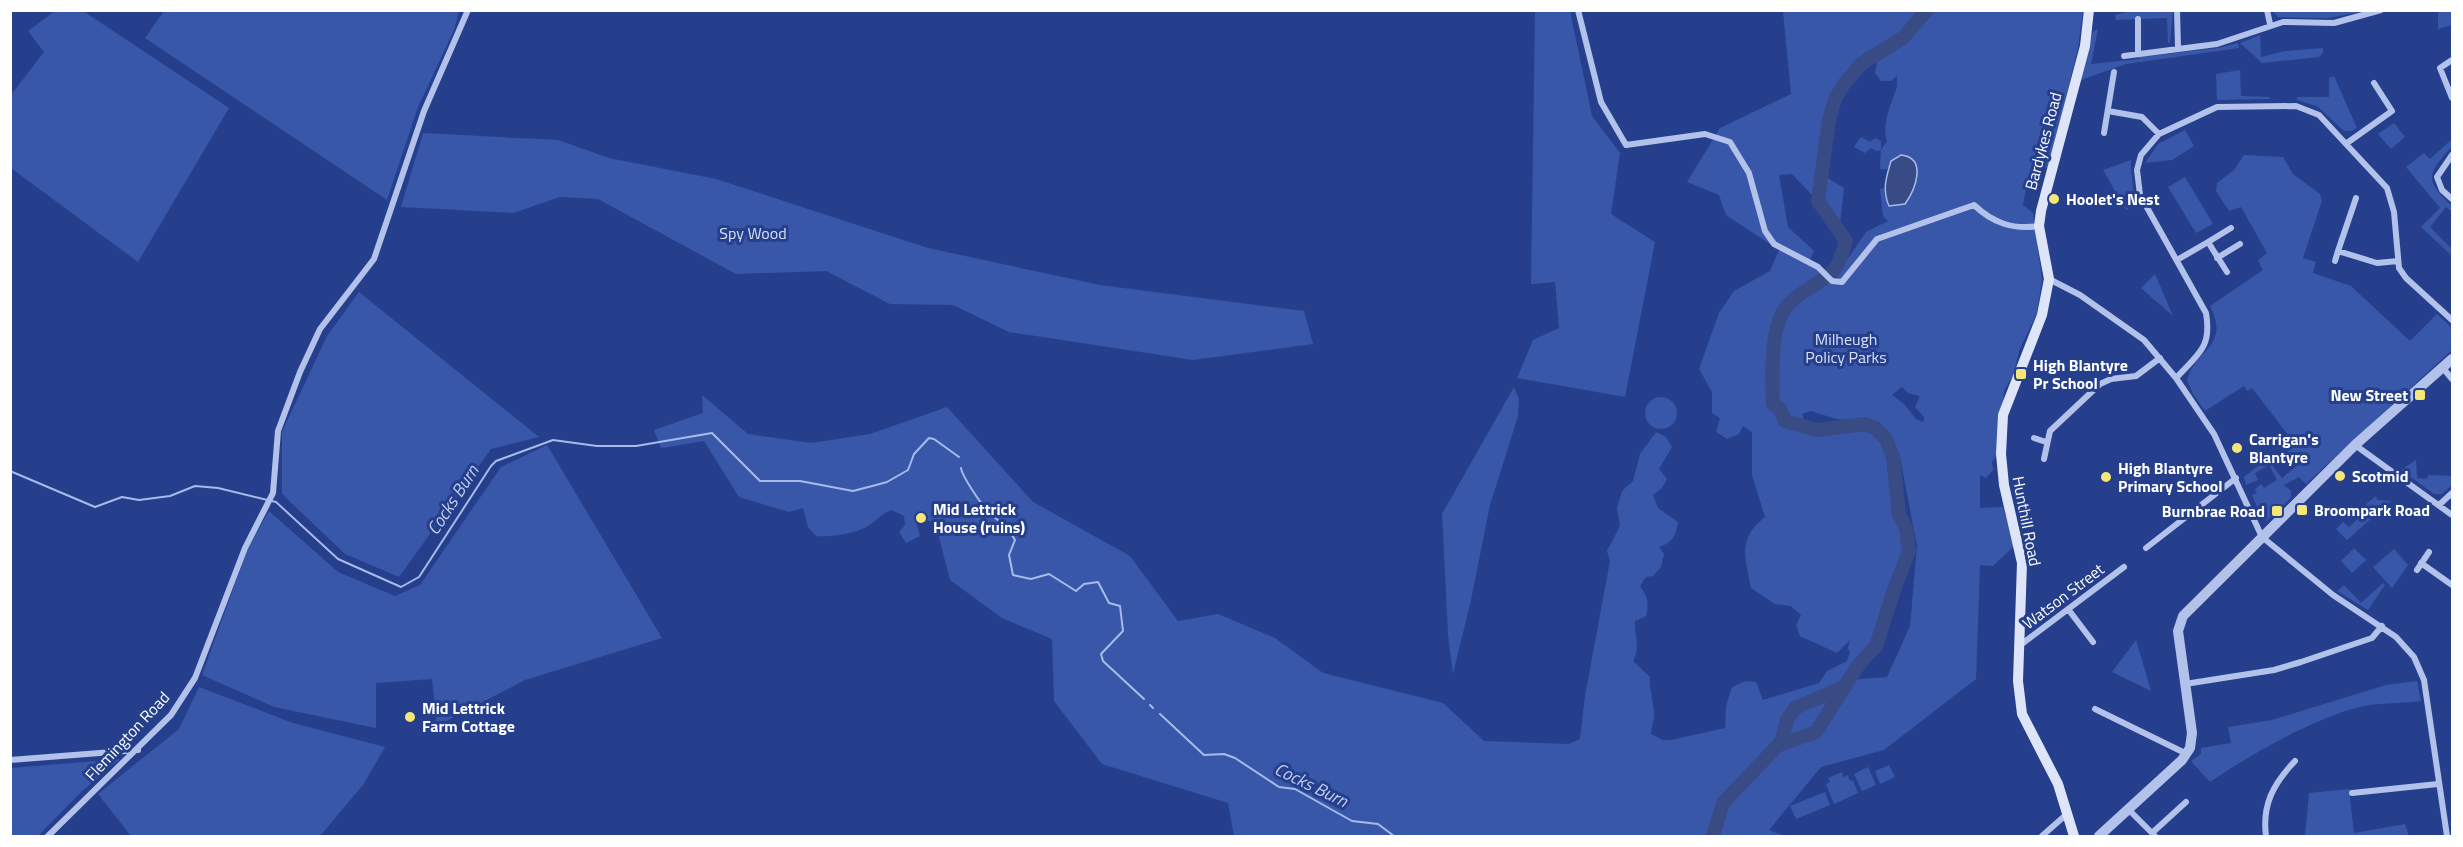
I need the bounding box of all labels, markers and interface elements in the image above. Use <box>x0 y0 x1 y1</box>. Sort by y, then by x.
street label: Bardykes Road <box>2018 89 2068 193</box>
place label: Hoolet's Nest <box>2066 187 2160 211</box>
marker: Hoolet's Nest <box>2047 192 2061 206</box>
park label: Spy Wood <box>719 221 787 245</box>
park label: Milheugh Policy Parks <box>1805 327 1887 369</box>
place label: High Blantyre Pr School <box>2033 353 2128 395</box>
marker: High Blantyre Pr School <box>2014 367 2028 381</box>
place label: New Street <box>2330 383 2408 407</box>
marker: New Street <box>2413 388 2427 402</box>
place label: Carrigan's Blantyre <box>2249 427 2319 469</box>
marker: Carrigan's Blantyre <box>2230 441 2244 455</box>
place label: High Blantyre Primary School <box>2118 456 2223 498</box>
water label: Cocks Burn <box>420 458 486 540</box>
place label: Scotmid <box>2352 464 2408 488</box>
marker: Scotmid <box>2333 469 2347 483</box>
marker: High Blantyre Primary School <box>2099 470 2113 484</box>
street label: Hunthill Road <box>2007 474 2047 568</box>
place label: Mid Lettrick House (ruins) <box>933 497 1025 539</box>
place label: Broompark Road <box>2314 498 2430 522</box>
place label: Burnbrae Road <box>2162 499 2265 523</box>
marker: Broompark Road <box>2295 503 2309 517</box>
marker: Burnbrae Road <box>2270 504 2284 518</box>
marker: Mid Lettrick House (ruins) <box>914 511 928 525</box>
street label: Watson Street <box>2017 557 2109 635</box>
street label: Flemington Road <box>79 686 175 786</box>
place label: Mid Lettrick Farm Cottage <box>422 696 515 738</box>
marker: Mid Lettrick Farm Cottage <box>403 710 417 724</box>
water label: Cocks Burn <box>1270 755 1353 814</box>

